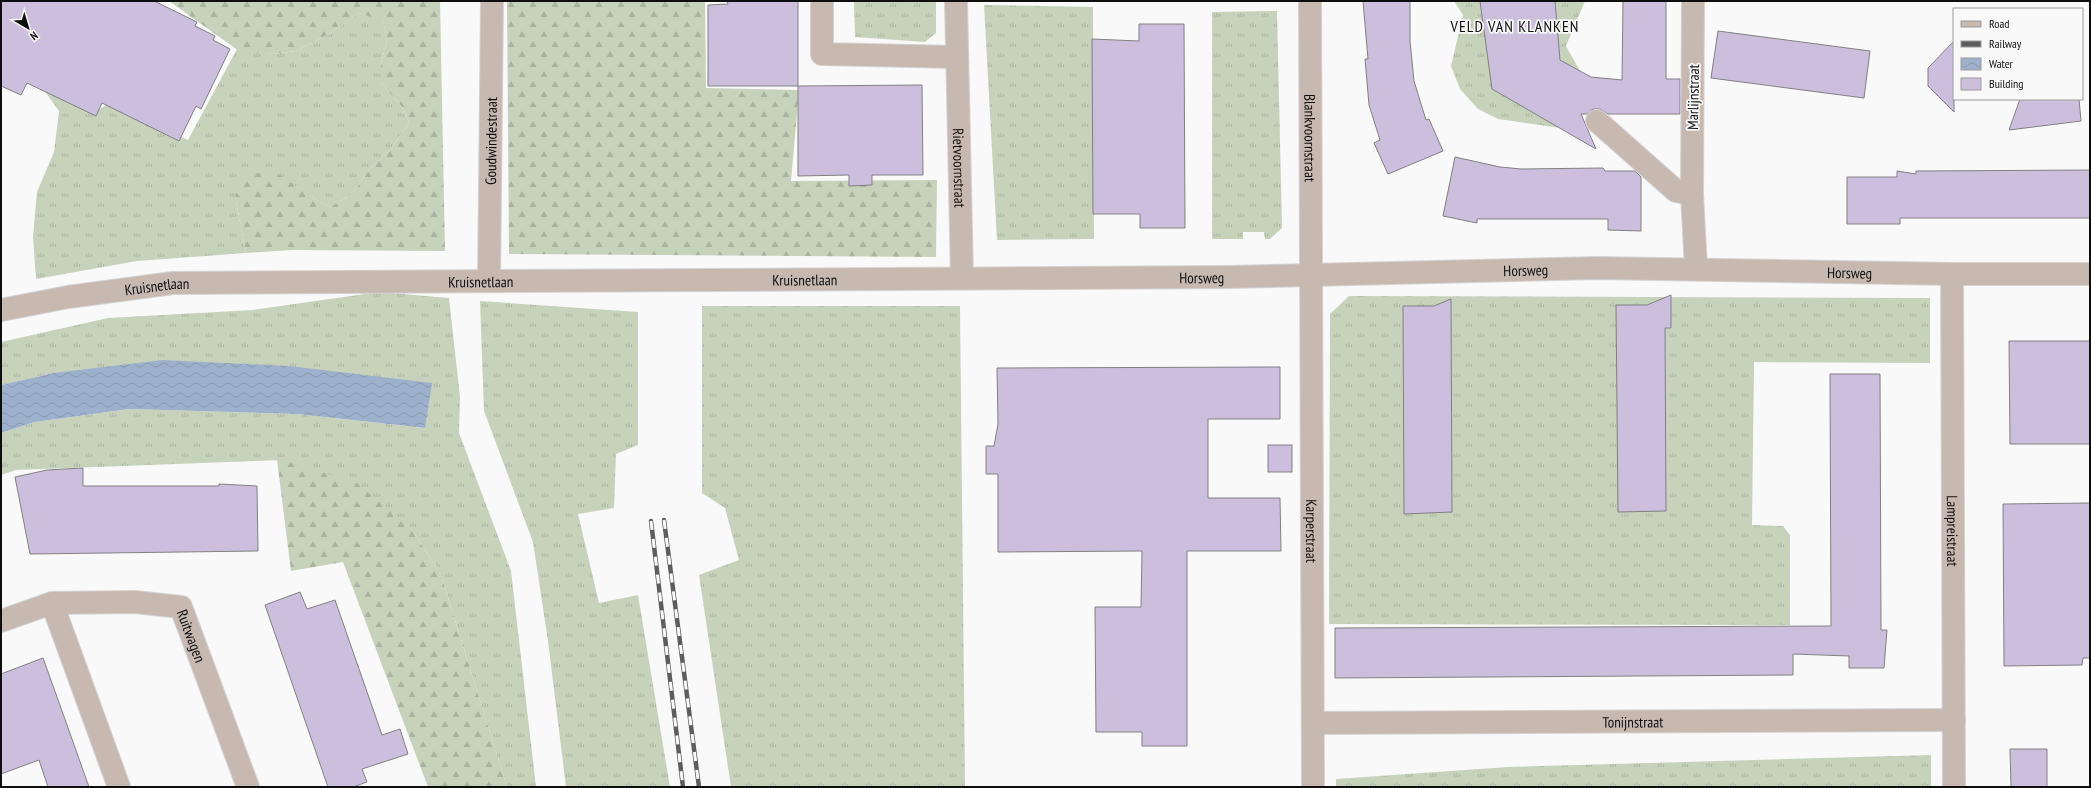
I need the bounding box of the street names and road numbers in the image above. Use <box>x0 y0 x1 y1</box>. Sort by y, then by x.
street label: Marlijnstraat <box>1683 64 1703 130</box>
street label: Blankvoornstraat <box>1301 94 1320 182</box>
street label: Goudwindestraat <box>481 97 500 185</box>
street label: Rietvoornstraat <box>949 128 970 208</box>
street label: Horsweg <box>1503 260 1548 280</box>
street label: Horsweg <box>1827 262 1872 282</box>
street label: Horsweg <box>1179 268 1224 287</box>
street label: Kruisnetlaan <box>772 270 837 289</box>
street label: Kruisnetlaan <box>448 272 513 291</box>
street label: Kruisnetlaan <box>123 273 189 299</box>
street label: Lampreistraat <box>1943 495 1963 567</box>
street label: Karperstraat <box>1302 499 1322 563</box>
street label: Ruitwagen <box>173 606 210 665</box>
street label: Tonijnstraat <box>1603 712 1663 731</box>

